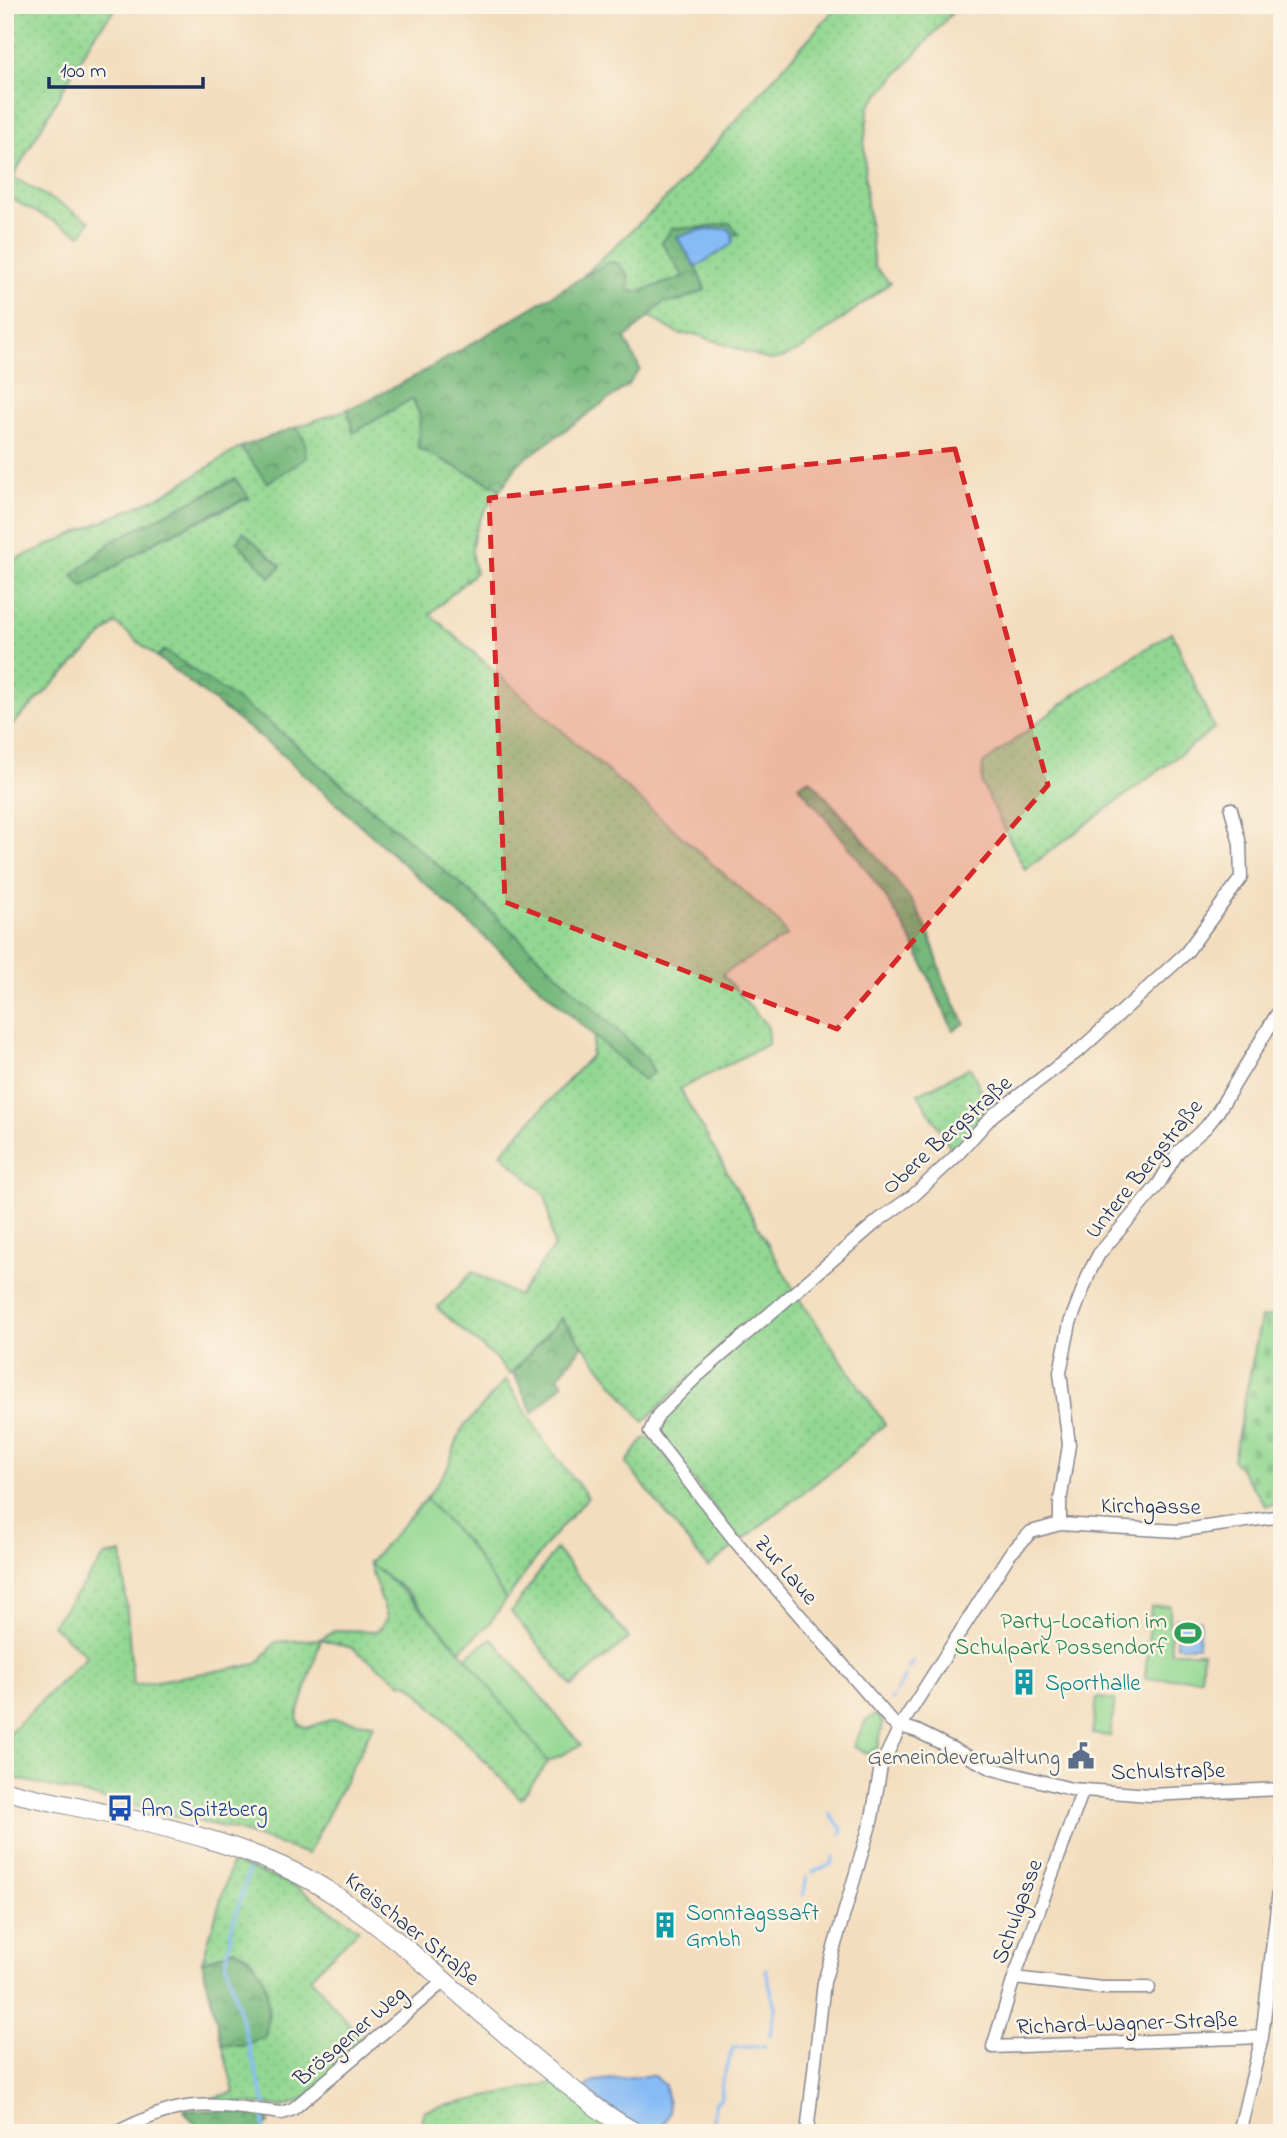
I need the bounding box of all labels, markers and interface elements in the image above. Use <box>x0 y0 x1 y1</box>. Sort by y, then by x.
scale bar <box>49 46 203 90</box>
text: 100 m <box>60 57 106 87</box>
street label: Obere Bergstraße <box>875 1068 1021 1204</box>
street label: Untere Bergstraße <box>1078 1092 1213 1247</box>
street label: Kirchgasse <box>1101 1490 1202 1526</box>
street label: Zur Laue <box>745 1528 825 1613</box>
place label: Party-Location im Schulpark Possendorf <box>955 1606 1167 1665</box>
sports icon: Party-Location im Schulpark Possendorf <box>1173 1618 1203 1648</box>
building icon: Sporthalle <box>1009 1667 1039 1697</box>
place label: Sporthalle <box>1045 1668 1141 1701</box>
public building icon: Gemeindeverwaltung <box>1066 1741 1096 1771</box>
place label: Gemeindeverwaltung <box>868 1742 1060 1776</box>
street label: Schulstraße <box>1111 1755 1226 1790</box>
bus stop icon: Am Spitzberg <box>105 1793 135 1823</box>
place label: Am Spitzberg <box>141 1794 267 1828</box>
street label: Schulgasse <box>984 1854 1054 1969</box>
street label: Kreischaer Straße <box>337 1865 487 1995</box>
place label: Sonntagssaft Gmbh <box>686 1898 819 1957</box>
building icon: Sonntagssaft Gmbh <box>650 1910 680 1940</box>
street label: Brösgener Weg <box>286 1979 415 2097</box>
street label: Richard-Wagner-Straße <box>1016 2004 1239 2046</box>

